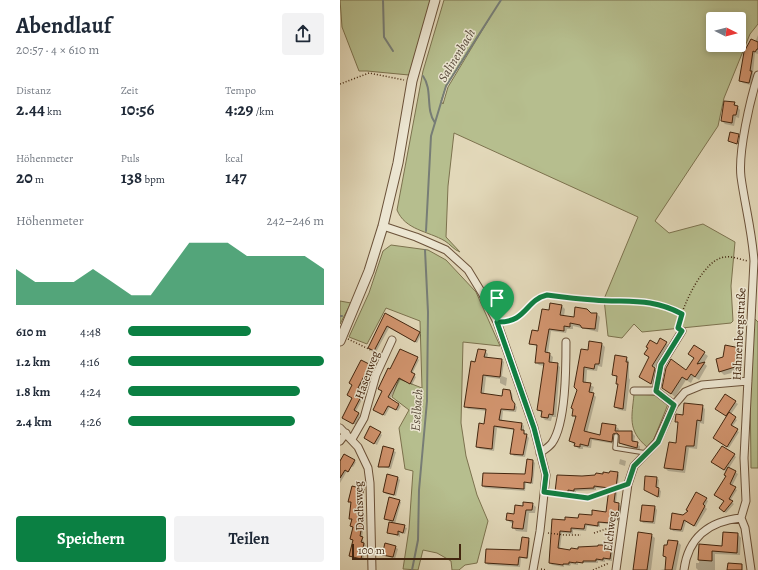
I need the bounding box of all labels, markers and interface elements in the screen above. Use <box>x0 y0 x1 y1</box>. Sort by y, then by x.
text: Abendlauf <box>16 11 111 41</box>
north arrow <box>706 12 746 52</box>
map controls <box>706 12 746 52</box>
button: share <box>282 13 324 55</box>
water label: Salinenbach <box>434 25 479 85</box>
text: 20:57 · 4 × 610 m <box>16 41 99 58</box>
text: Distanz <box>16 83 51 98</box>
text: Zeit <box>121 83 138 98</box>
text: Tempo <box>225 83 256 98</box>
text: 2.44 <box>16 98 45 121</box>
text: 10:56 <box>121 98 155 121</box>
text: 4:29 <box>225 98 253 121</box>
text: km <box>45 104 62 119</box>
text: /km <box>253 104 274 119</box>
text: Höhenmeter <box>16 151 73 166</box>
text: Puls <box>121 151 140 166</box>
text: kcal <box>225 151 243 166</box>
text: 20 <box>16 166 33 189</box>
text: 138 <box>121 166 142 189</box>
text: 147 <box>225 166 247 189</box>
text: m <box>33 172 44 187</box>
text: bpm <box>142 172 165 187</box>
text: Höhenmeter <box>16 212 84 229</box>
text: 242–246 m <box>266 212 324 229</box>
pin <box>480 281 514 322</box>
icon: arrive <box>486 287 508 309</box>
street label: Hahnenbergstraße <box>729 287 749 381</box>
text: 610 m <box>16 323 46 340</box>
text: 4:48 <box>80 323 101 340</box>
street label: Hasenweg <box>351 349 383 401</box>
text: 1.2 km <box>16 353 50 370</box>
text: 4:16 <box>80 353 99 370</box>
text: 1.8 km <box>16 383 50 400</box>
text: 4:24 <box>80 383 101 400</box>
water label: Eselbach <box>407 388 426 432</box>
text: 2.4 km <box>16 413 52 430</box>
text: 4:26 <box>80 413 101 430</box>
street label: Dachsweg <box>350 481 368 531</box>
street label: Elchweg <box>600 510 620 552</box>
button: Speichern <box>16 516 166 562</box>
button: Teilen <box>174 516 324 562</box>
scale bar <box>352 542 461 561</box>
text: 100 m <box>358 543 385 558</box>

